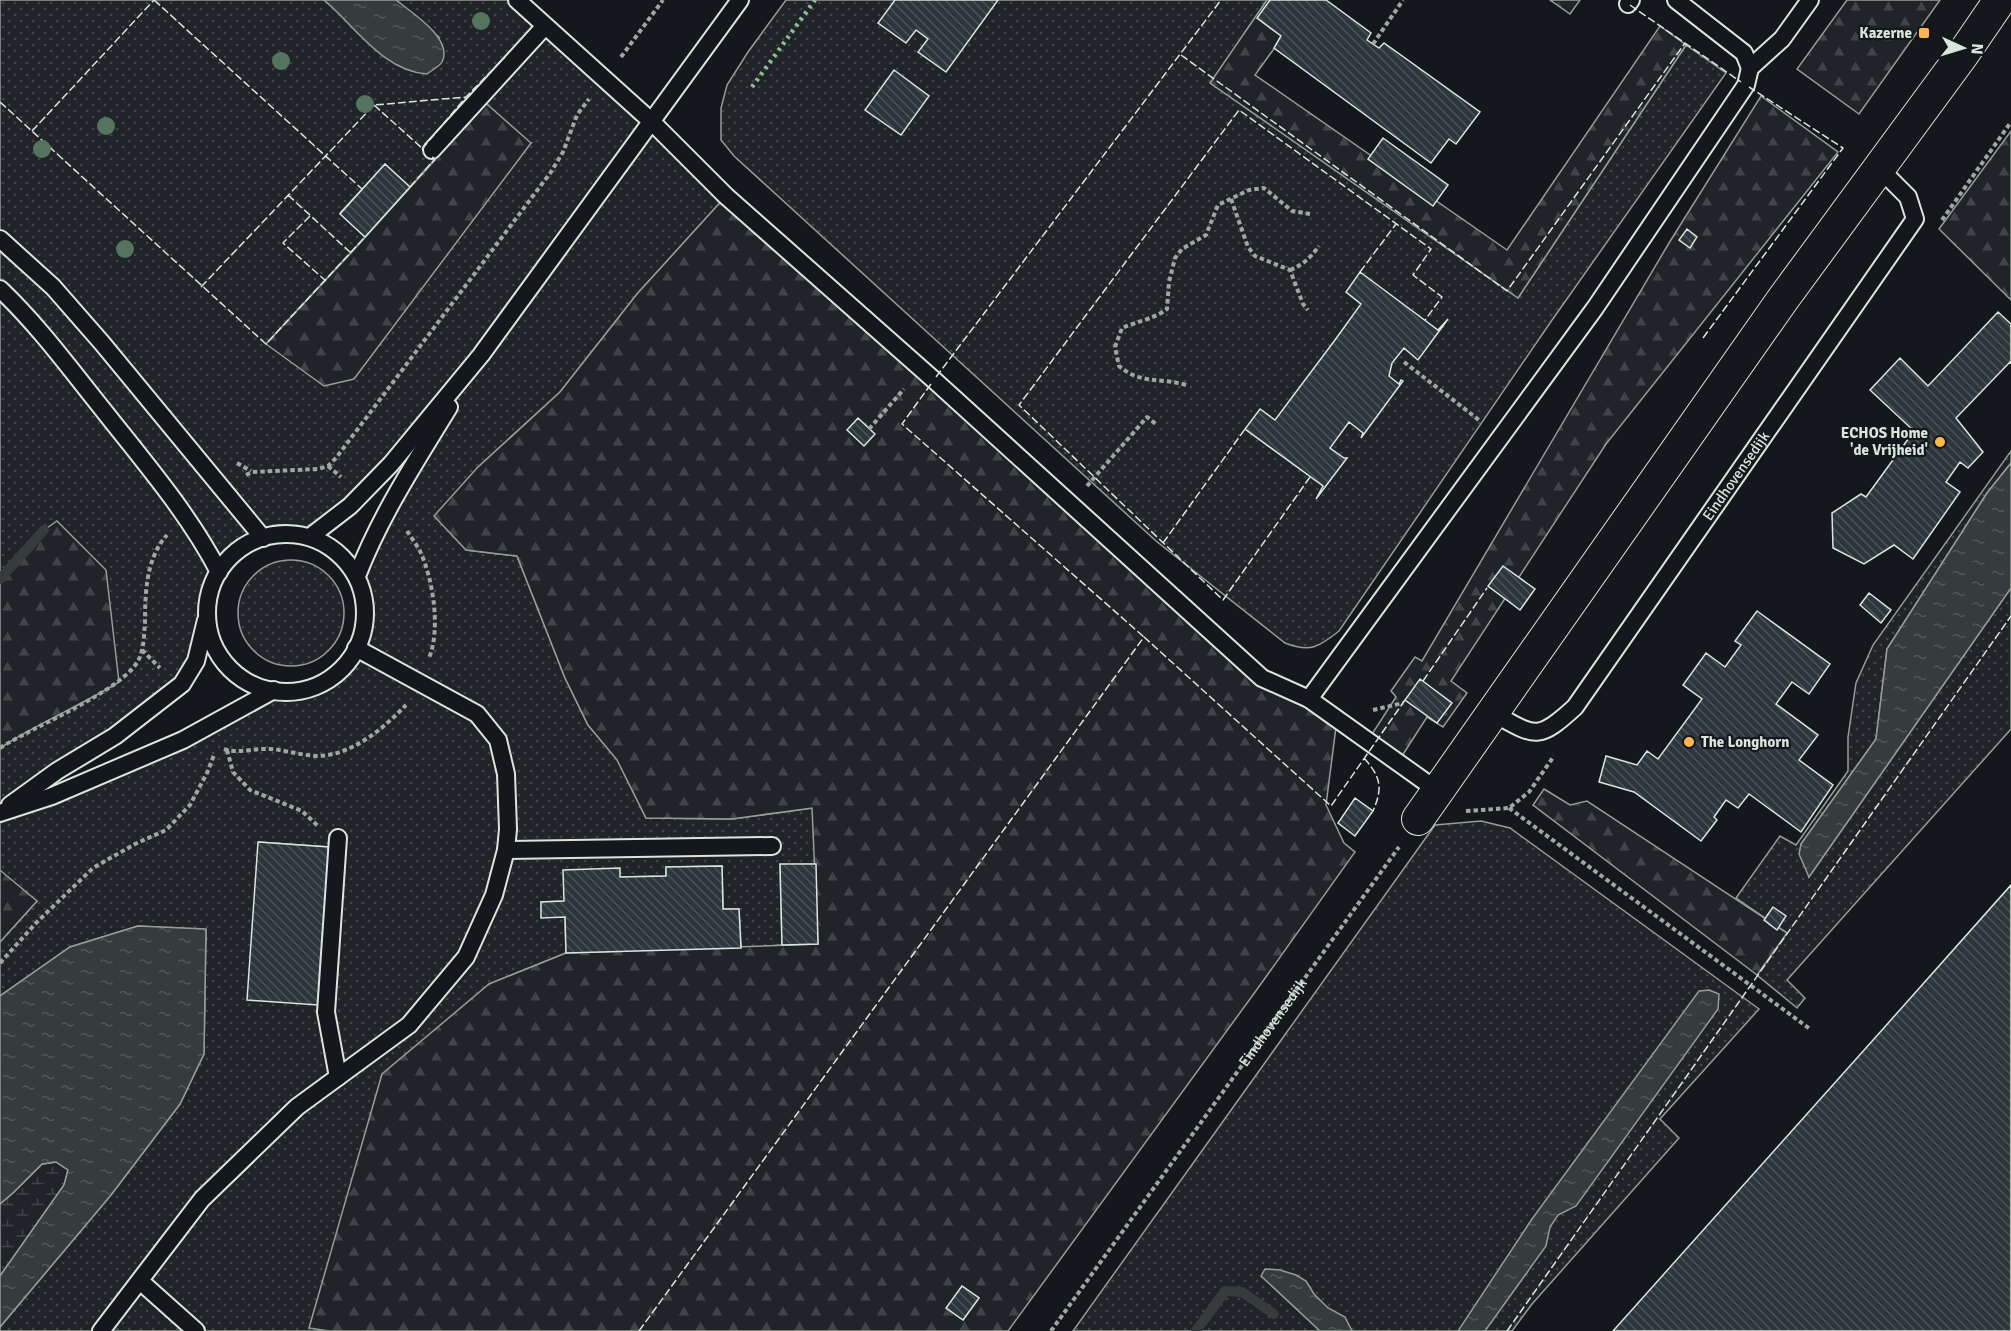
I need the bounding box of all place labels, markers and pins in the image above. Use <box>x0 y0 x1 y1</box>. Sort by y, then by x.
place label: Kazerne <box>1859 24 1912 42</box>
marker: Kazerne <box>1917 26 1931 40</box>
place label: ECHOS Home 'de Vrijheid' <box>1841 424 1928 459</box>
marker: ECHOS Home 'de Vrijheid' <box>1933 435 1947 449</box>
place label: The Longhorn <box>1701 733 1789 751</box>
marker: The Longhorn <box>1682 735 1696 749</box>

